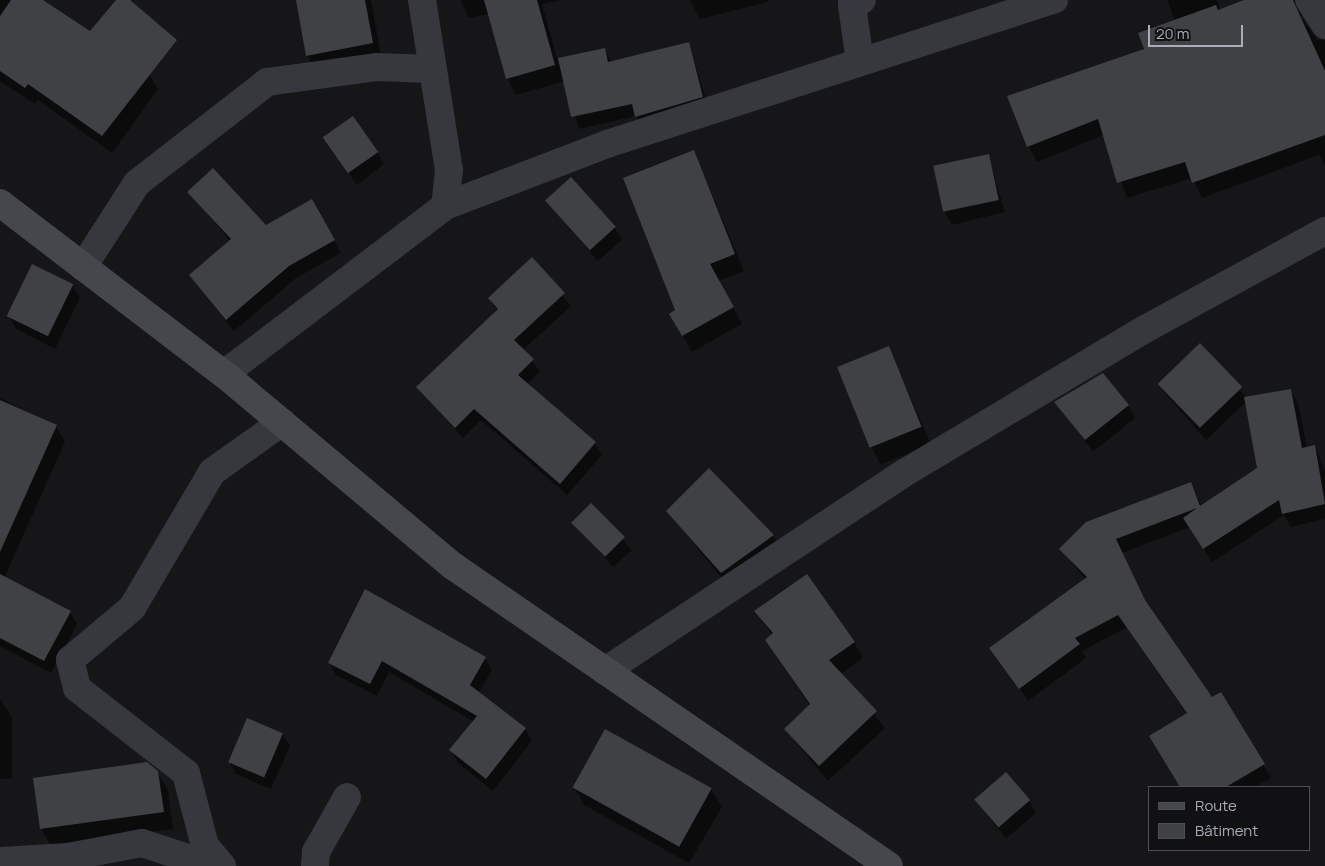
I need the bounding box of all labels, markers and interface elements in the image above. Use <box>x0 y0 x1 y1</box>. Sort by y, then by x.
scale bar <box>1150 15 1245 47</box>
text: 20 m <box>1156 23 1189 44</box>
legend <box>1148 786 1310 851</box>
text: Route <box>1195 795 1237 816</box>
text: Bâtiment <box>1195 820 1258 841</box>

